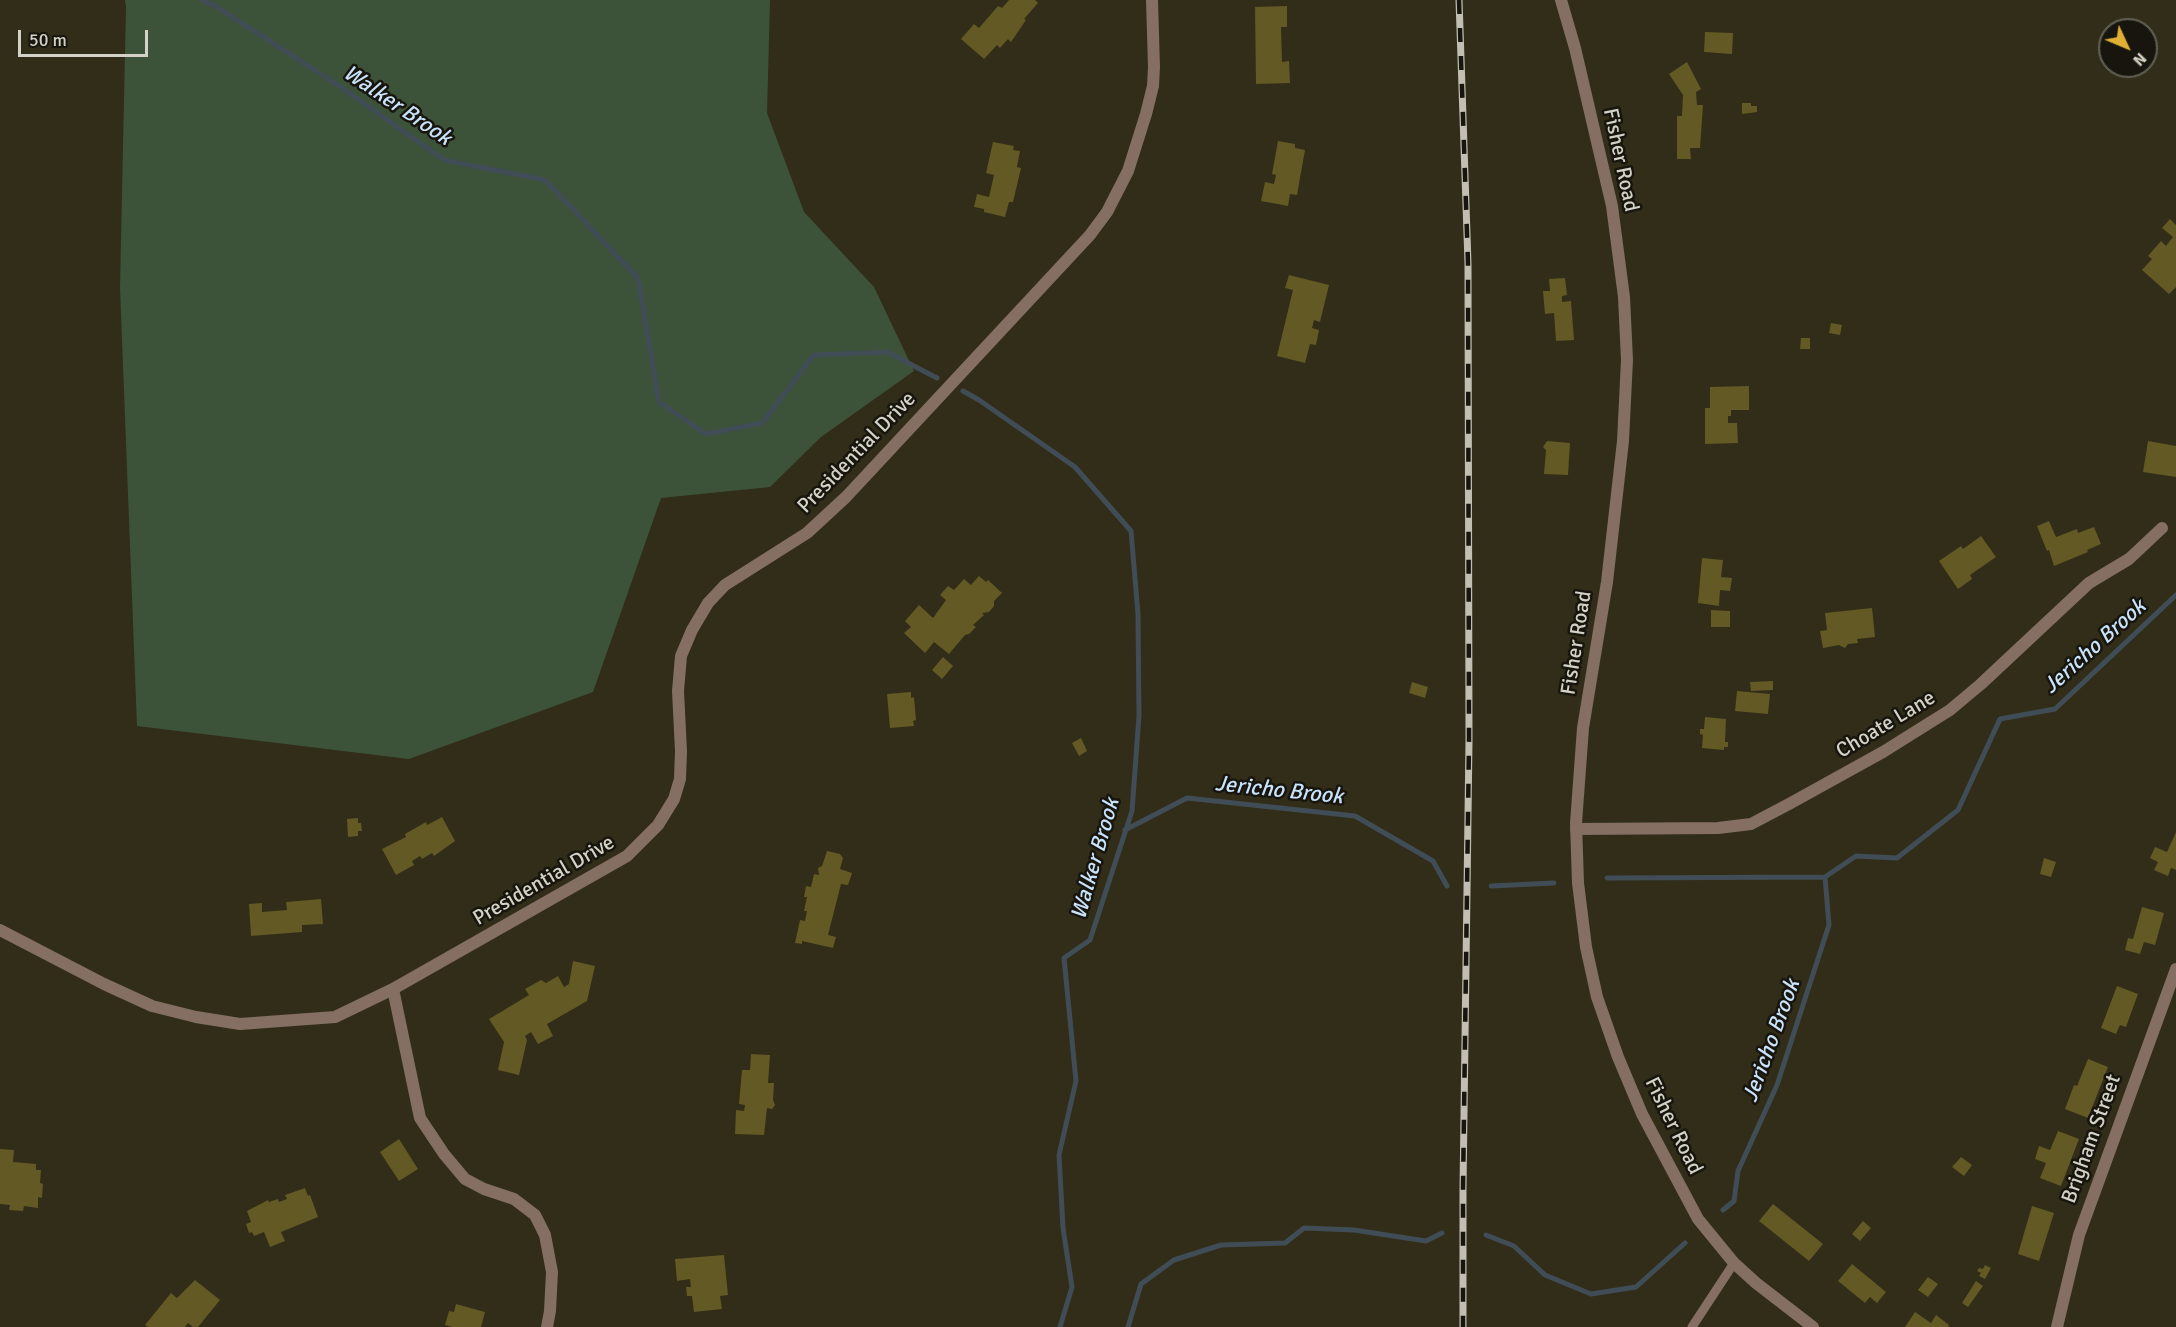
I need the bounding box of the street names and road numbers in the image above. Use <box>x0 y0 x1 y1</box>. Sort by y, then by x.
street label: Fisher Road <box>1597 106 1643 214</box>
street label: Presidential Drive <box>793 387 921 519</box>
street label: Fisher Road <box>1556 589 1598 697</box>
street label: Choate Lane <box>1832 686 1940 764</box>
street label: Presidential Drive <box>469 830 619 932</box>
street label: Brigham Street <box>2057 1071 2127 1207</box>
street label: Fisher Road <box>1639 1073 1707 1179</box>

